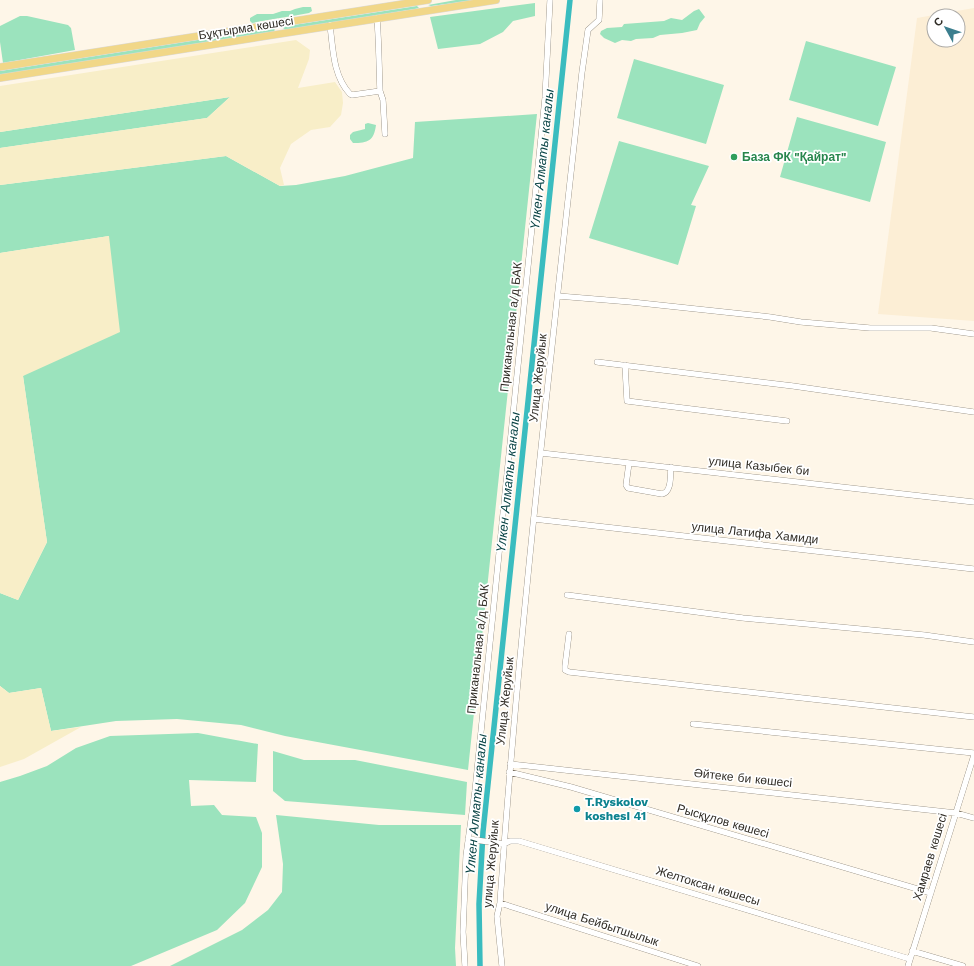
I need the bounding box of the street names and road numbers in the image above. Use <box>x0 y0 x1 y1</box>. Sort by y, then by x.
street label: Бұқтырма көшесі <box>198 14 294 42</box>
street label: Приканальная а/д БАК <box>497 261 525 393</box>
street label: Улица Жеруйык <box>526 332 550 423</box>
street label: улица Казыбек би <box>708 454 810 478</box>
street label: улица Латифа Хамиди <box>691 519 819 547</box>
street label: Приканальная а/д БАК <box>464 583 492 715</box>
street label: Улица Жеруйык <box>493 655 517 746</box>
street label: Әйтеке би көшесі <box>693 766 793 790</box>
street label: Рысқұлов көшесі <box>675 801 771 841</box>
street label: Хамраев көшесі <box>910 812 950 902</box>
street label: улица Жеруйык <box>480 819 502 908</box>
street label: Желтоксан көшесы <box>654 864 762 908</box>
street label: улица Бейбытшылык <box>544 899 661 949</box>

